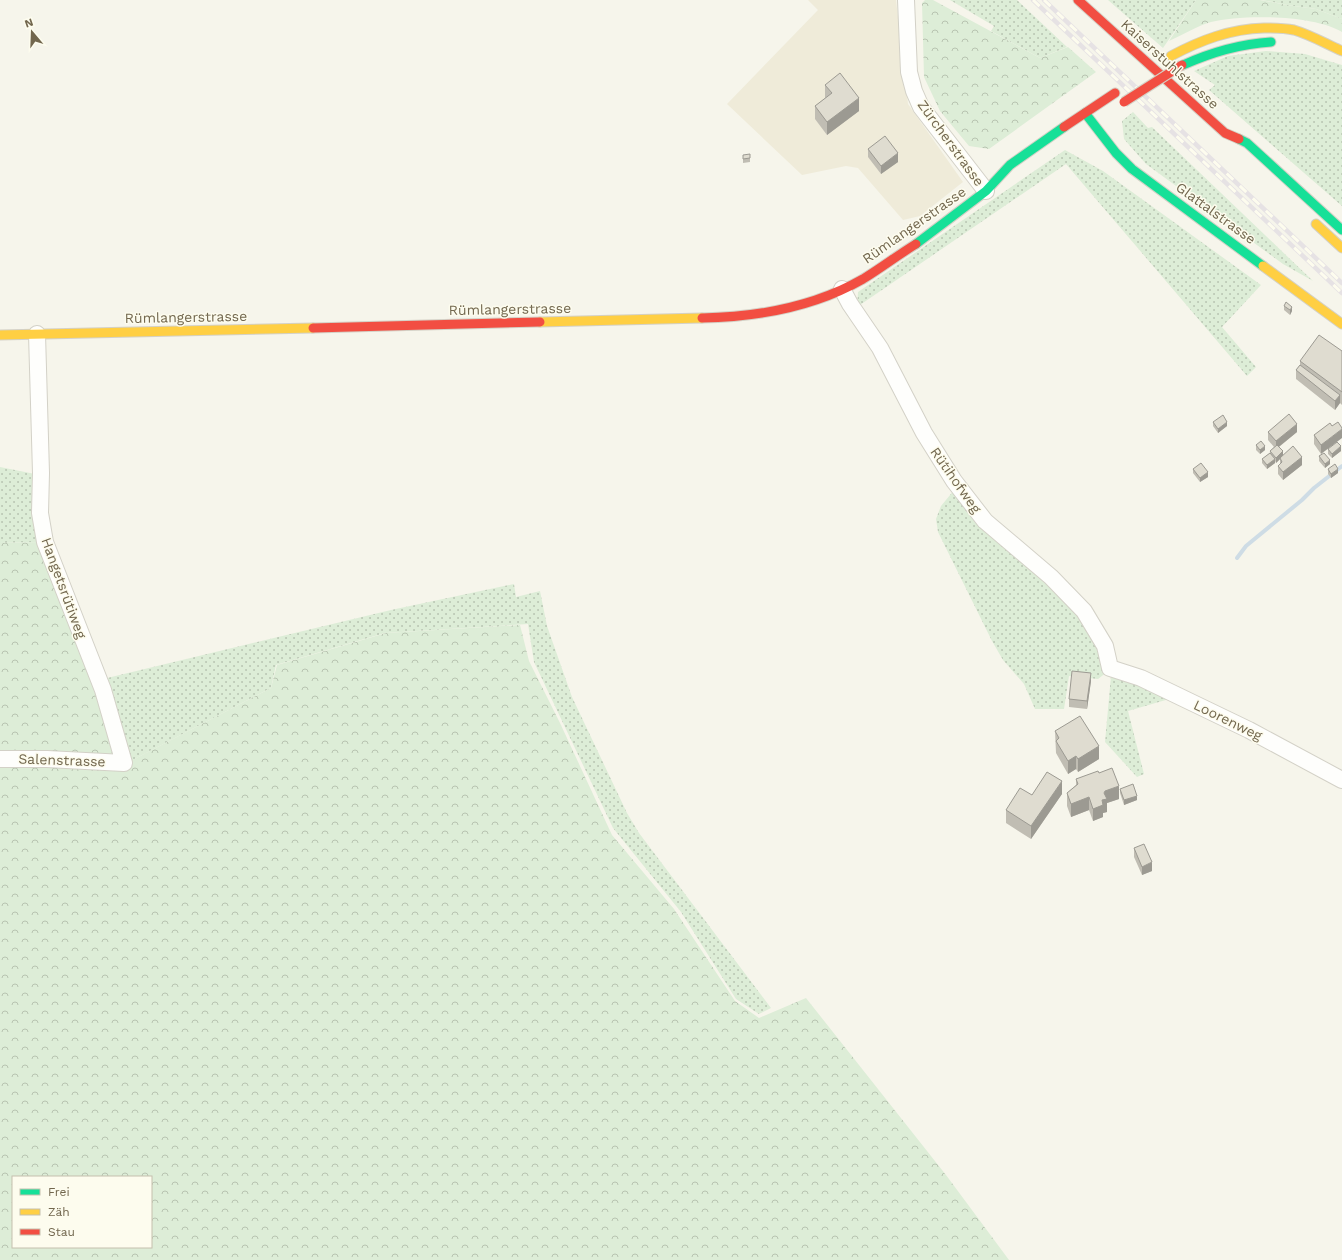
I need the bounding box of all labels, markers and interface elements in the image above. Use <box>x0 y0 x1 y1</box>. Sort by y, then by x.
north arrow <box>12 12 52 52</box>
text: N <box>23 16 35 30</box>
street label: Kaiserstuhlstrasse <box>1118 16 1222 112</box>
street label: Zürcherstrasse <box>914 97 988 189</box>
street label: Glattalstrasse <box>1173 179 1259 247</box>
street label: Rümlangerstrasse <box>859 183 969 267</box>
street label: Rümlangerstrasse <box>449 300 571 318</box>
street label: Rümlangerstrasse <box>125 308 247 326</box>
street label: Rütihofweg <box>927 444 985 517</box>
street label: Hangetsrütiweg <box>38 535 90 641</box>
street label: Loorenweg <box>1191 697 1265 744</box>
street label: Salenstrasse <box>18 750 106 770</box>
legend <box>12 1176 152 1248</box>
text: Frei <box>48 1185 70 1199</box>
text: Zäh <box>48 1205 70 1219</box>
text: Stau <box>48 1225 75 1239</box>

